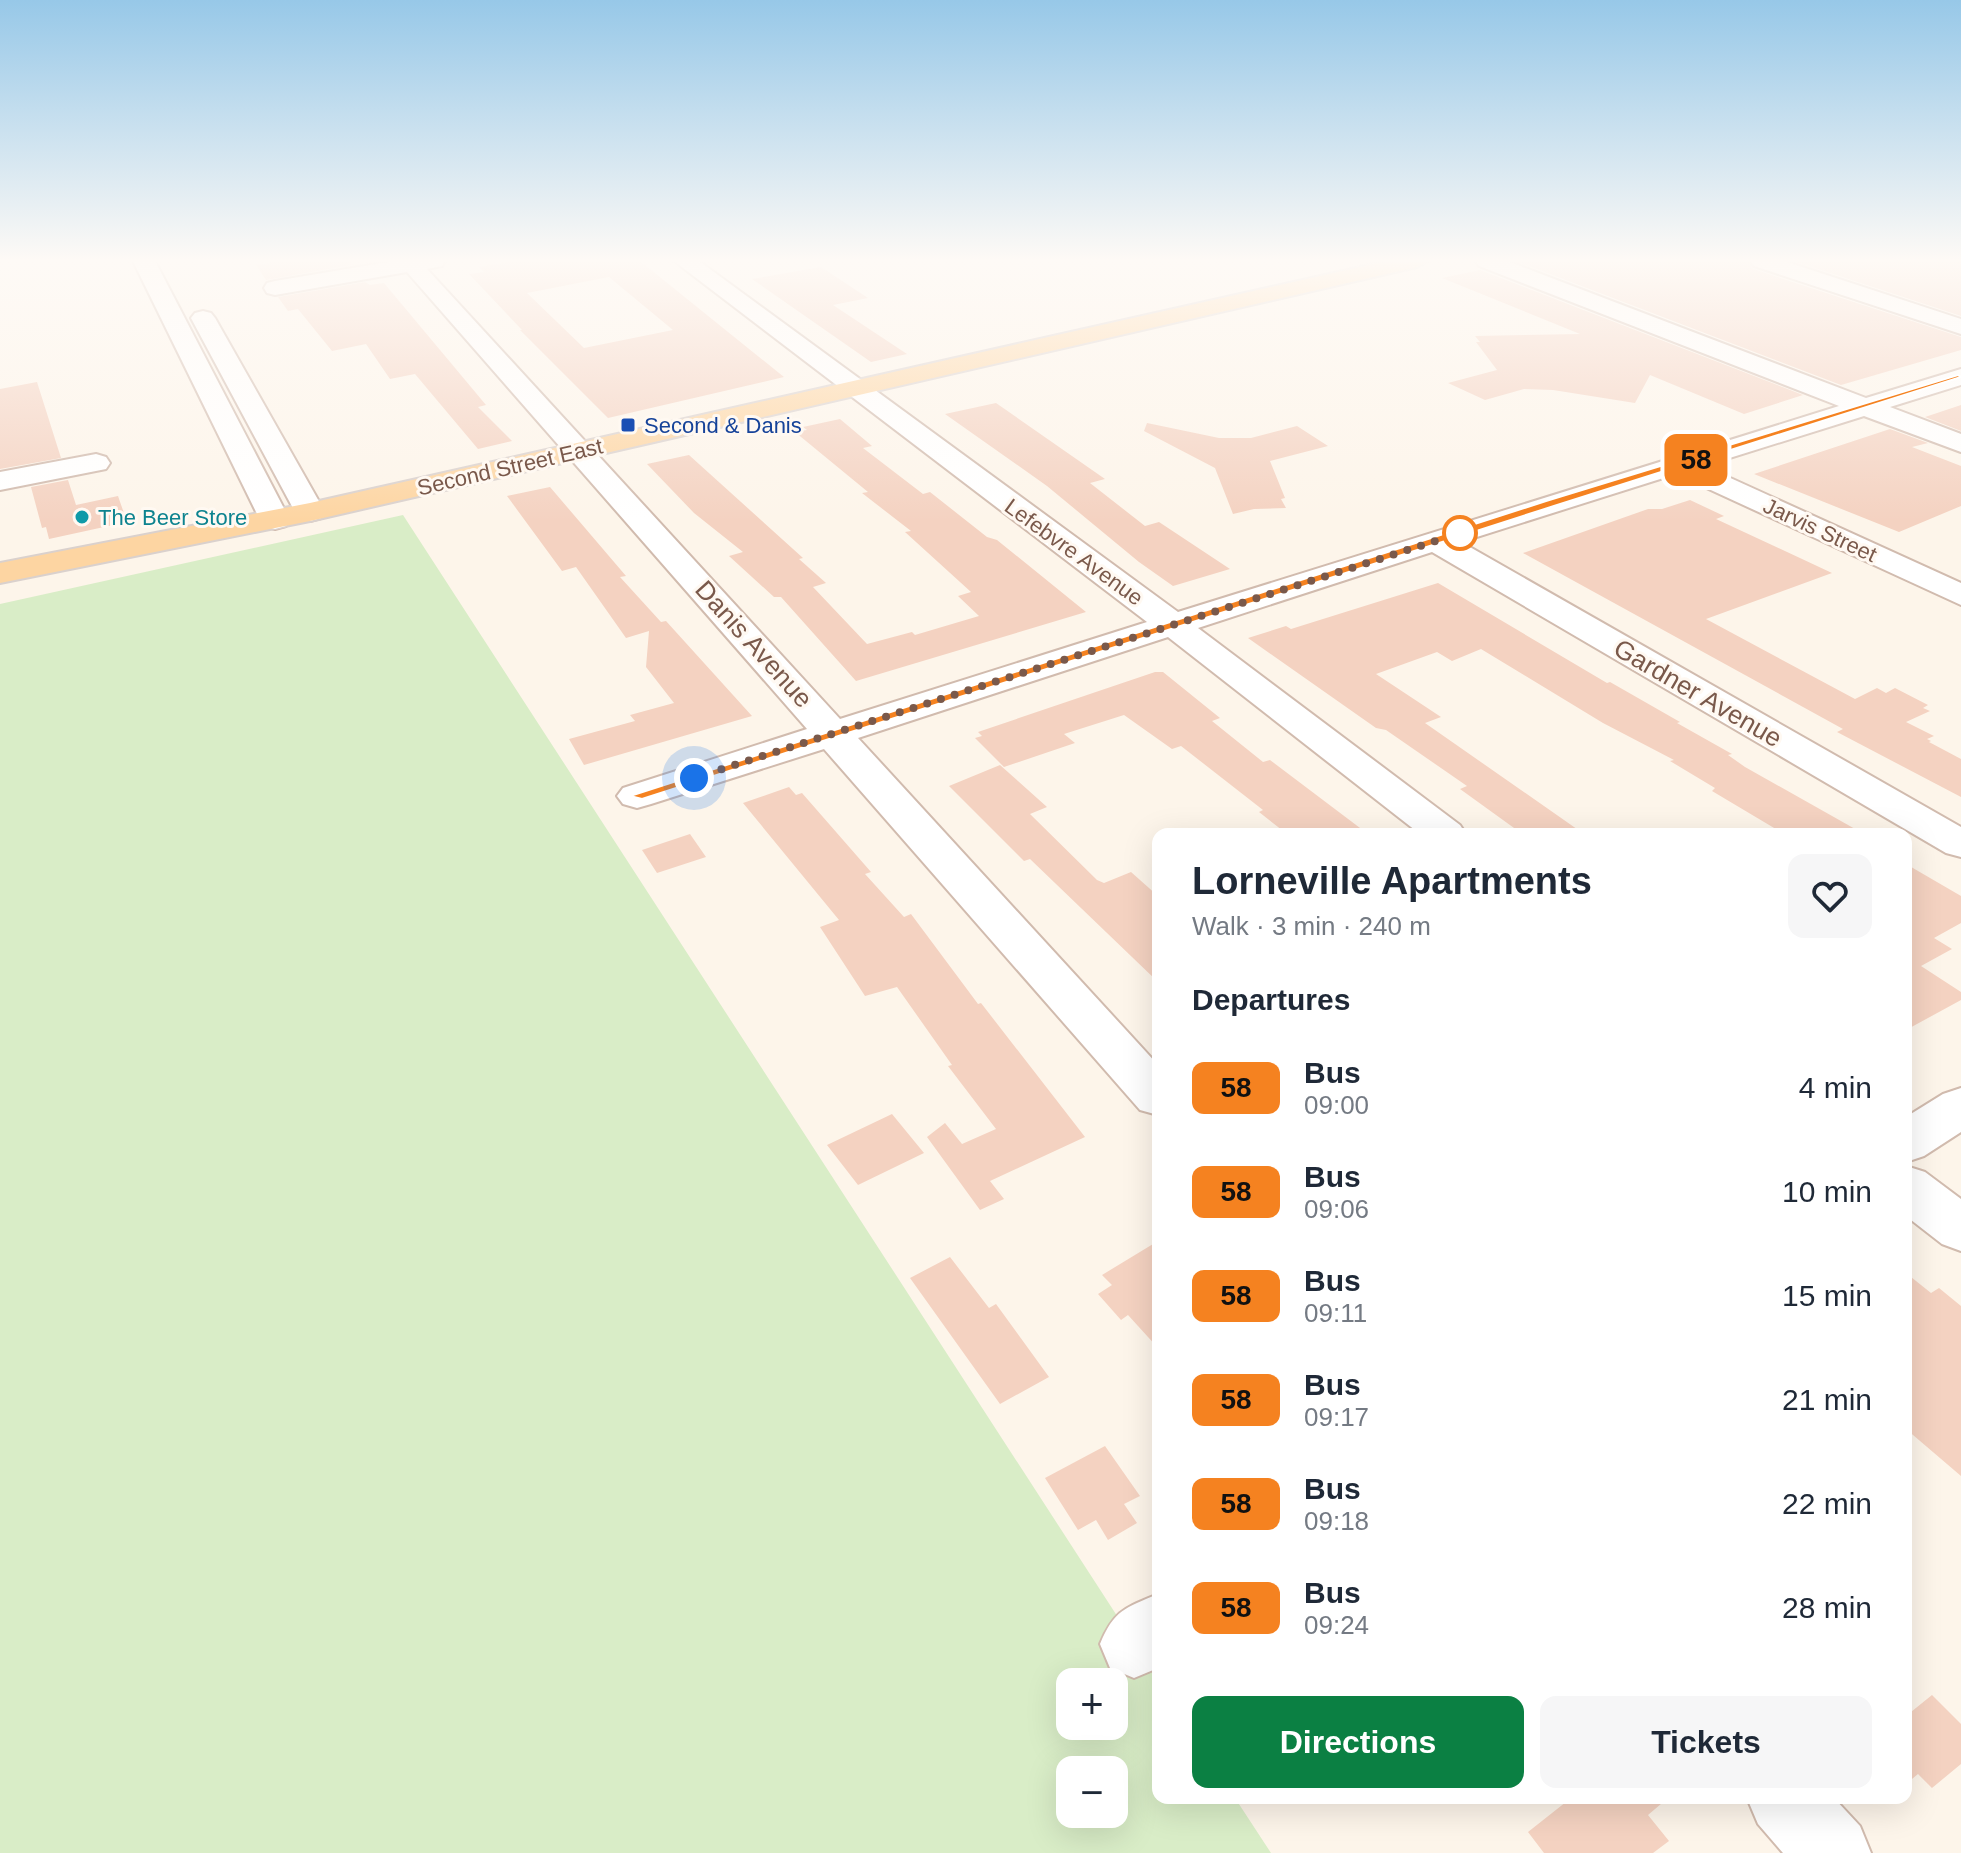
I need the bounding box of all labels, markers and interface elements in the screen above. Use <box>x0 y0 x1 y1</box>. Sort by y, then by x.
place label: Second & Danis <box>644 413 802 438</box>
marker: Second & Danis <box>619 416 637 434</box>
street label: Second Street East <box>415 433 605 501</box>
line badge: 58 <box>1660 434 1732 486</box>
text: 58 <box>1680 444 1712 475</box>
street label: Lefebvre Avenue <box>1000 493 1148 611</box>
street label: Jarvis Street <box>1759 493 1881 567</box>
place label: The Beer Store <box>98 505 247 530</box>
marker: The Beer Store <box>73 508 91 526</box>
unlabelled marker <box>1443 516 1477 550</box>
street label: Danis Avenue <box>689 575 819 713</box>
street label: Gardner Avenue <box>1609 633 1787 753</box>
your location <box>674 758 714 798</box>
button: heart <box>1788 854 1872 938</box>
text: Lorneville Apartments <box>1192 860 1592 902</box>
text: Walk · 3 min · 240 m <box>1192 911 1431 941</box>
text: Departures <box>1192 983 1350 1016</box>
text: Bus <box>1304 1056 1361 1089</box>
text: 4 min <box>1799 1071 1872 1104</box>
text: 58 <box>1220 1072 1252 1103</box>
text: 09:00 <box>1304 1090 1369 1120</box>
text: Bus <box>1304 1160 1361 1193</box>
text: 10 min <box>1782 1175 1872 1208</box>
text: 58 <box>1220 1176 1252 1207</box>
text: 09:06 <box>1304 1194 1369 1224</box>
text: Bus <box>1304 1264 1361 1297</box>
text: 15 min <box>1782 1279 1872 1312</box>
text: 58 <box>1220 1280 1252 1311</box>
text: 09:11 <box>1304 1298 1367 1328</box>
text: Bus <box>1304 1368 1361 1401</box>
text: 21 min <box>1782 1383 1872 1416</box>
text: 58 <box>1220 1384 1252 1415</box>
text: 09:17 <box>1304 1402 1369 1432</box>
text: Bus <box>1304 1472 1361 1505</box>
text: 22 min <box>1782 1487 1872 1520</box>
text: 58 <box>1220 1488 1252 1519</box>
text: 09:18 <box>1304 1506 1369 1536</box>
text: Bus <box>1304 1576 1361 1609</box>
text: 28 min <box>1782 1591 1872 1624</box>
text: 58 <box>1220 1592 1252 1623</box>
text: 09:24 <box>1304 1610 1369 1640</box>
map controls <box>1056 1668 1128 1828</box>
button: + <box>1056 1668 1128 1740</box>
button: Directions <box>1192 1696 1524 1788</box>
button: Tickets <box>1540 1696 1872 1788</box>
button: − <box>1056 1756 1128 1828</box>

